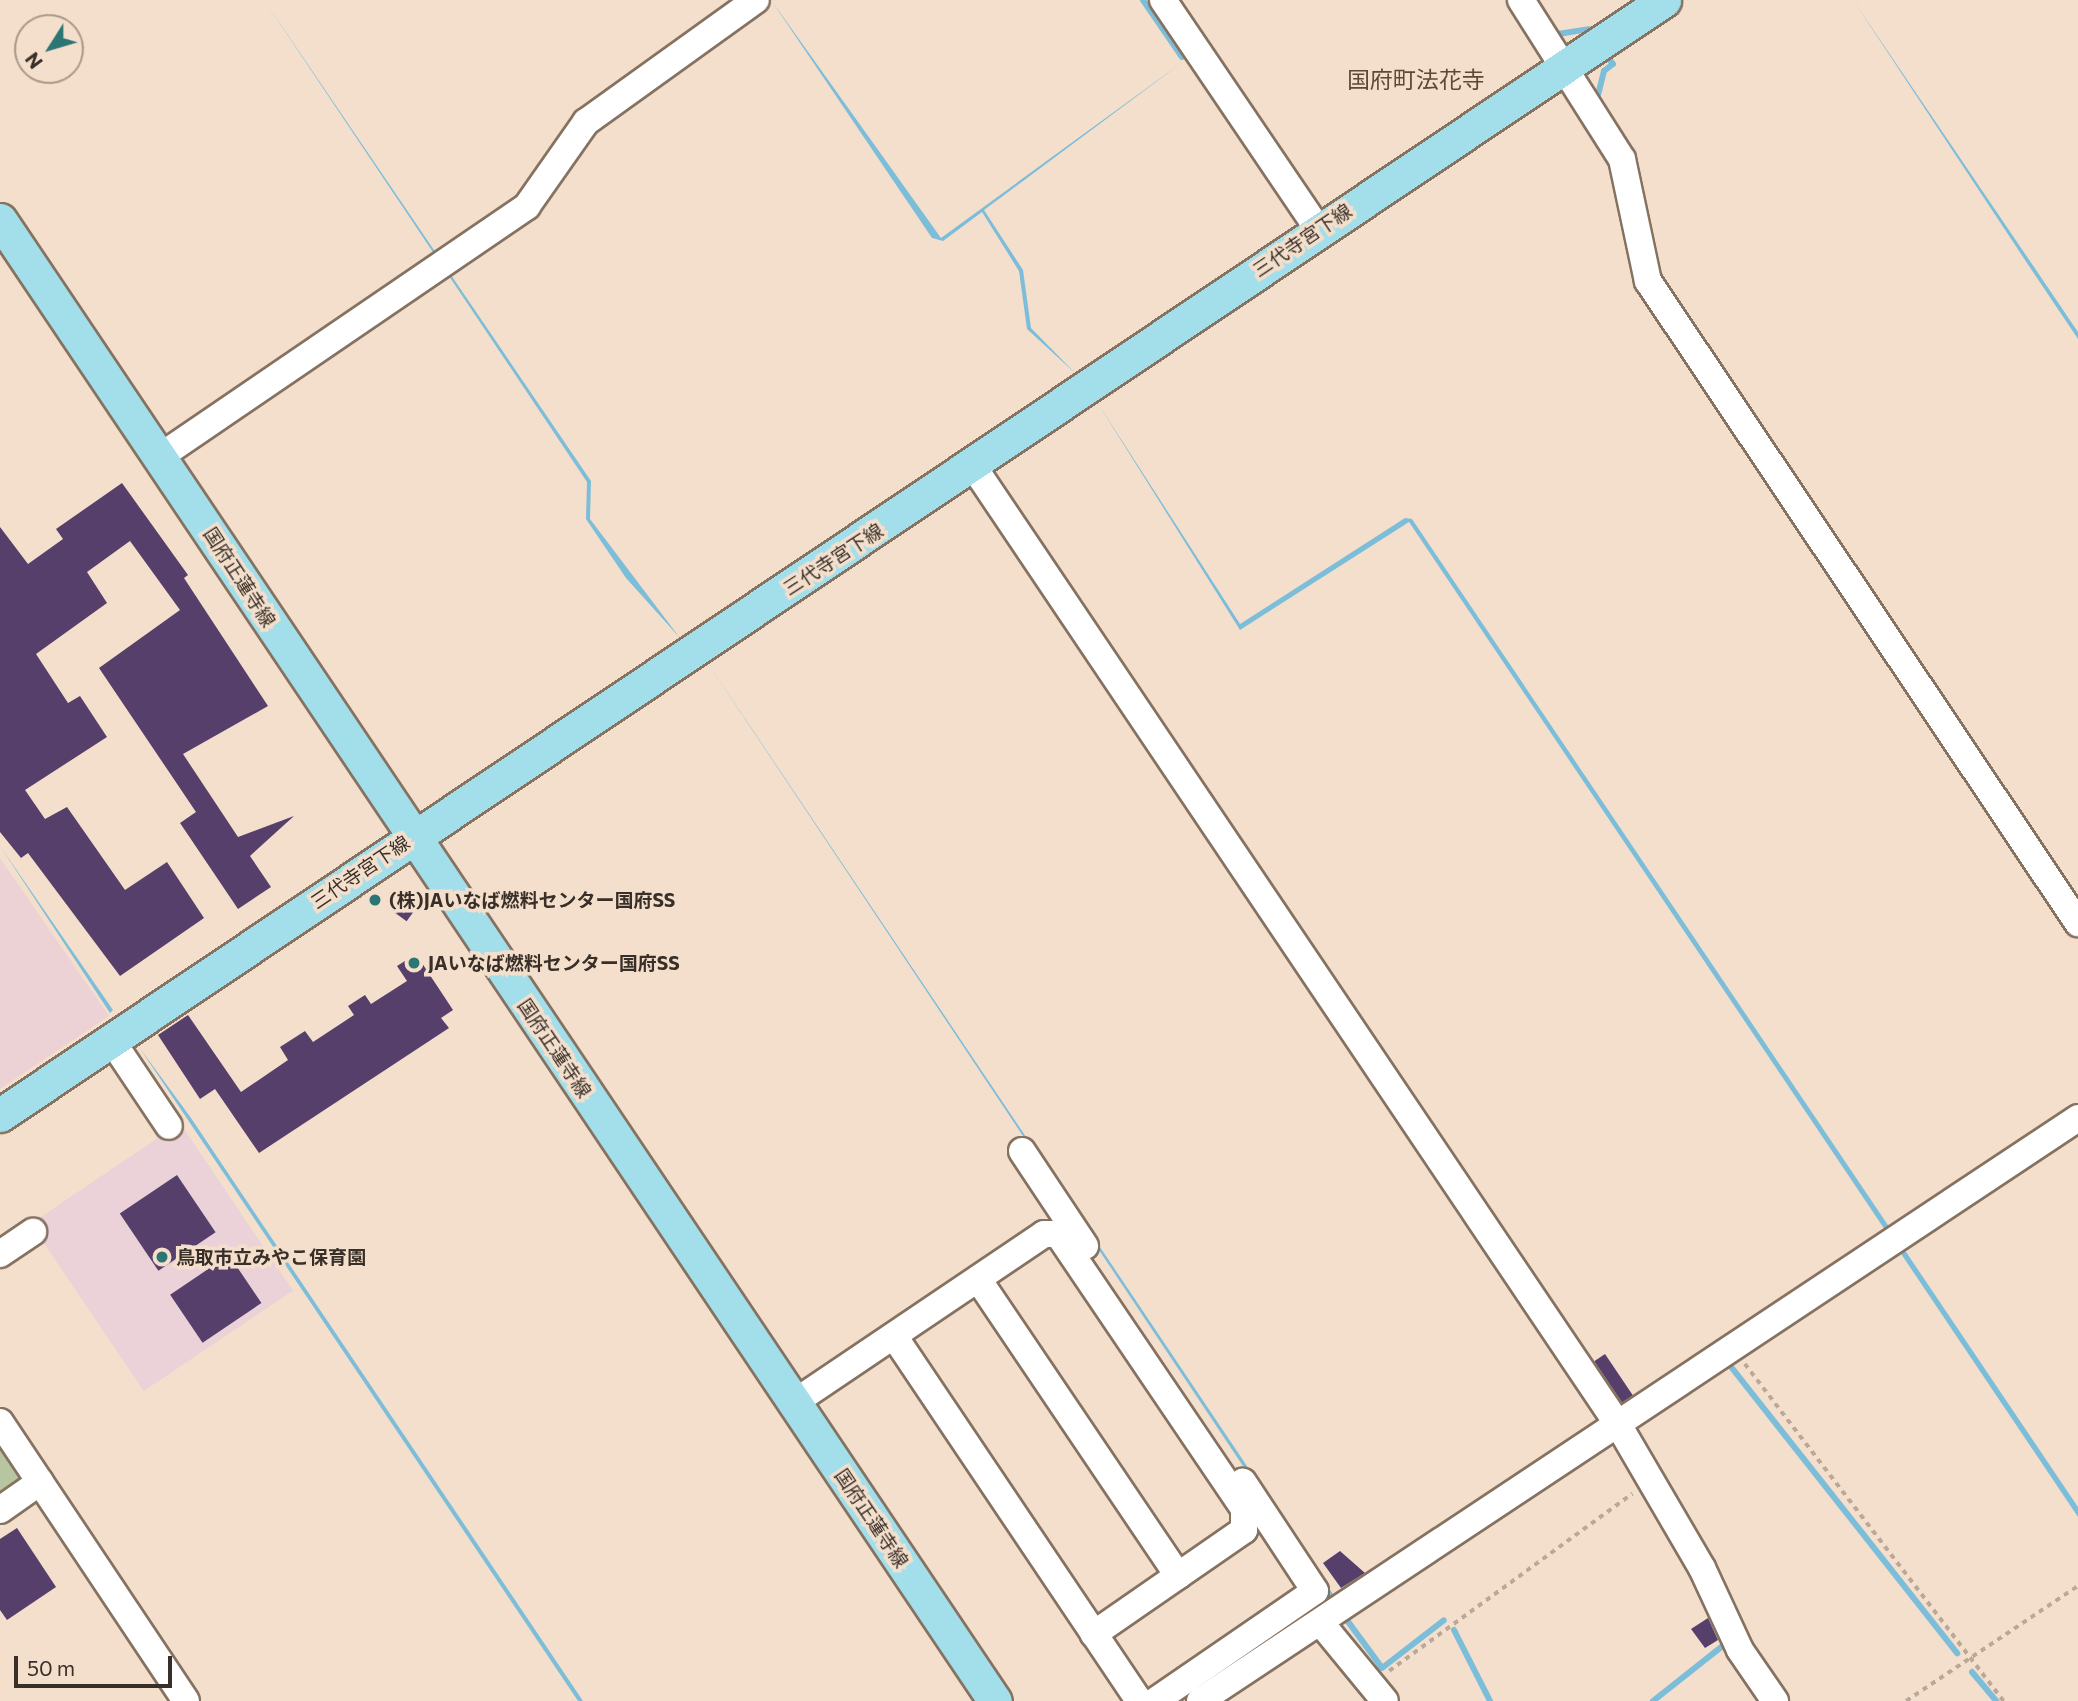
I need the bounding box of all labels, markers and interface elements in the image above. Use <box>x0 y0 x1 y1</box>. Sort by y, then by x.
north arrow <box>14 14 84 84</box>
text: N <box>20 48 47 73</box>
district label: 国府町法花寺 <box>1347 65 1485 93</box>
street label: 三代寺宮下線 <box>1248 199 1356 281</box>
street label: 三代寺宮下線 <box>779 518 887 600</box>
street label: 国府正蓮寺線 <box>199 523 281 631</box>
street label: 三代寺宮下線 <box>306 831 414 913</box>
place label: (株)JAいなば燃料センター国府SS <box>389 889 675 911</box>
marker: (株)JAいなば燃料センター国府SS <box>367 892 383 908</box>
place label: JAいなば燃料センター国府SS <box>428 952 680 974</box>
marker: JAいなば燃料センター国府SS <box>406 955 422 971</box>
street label: 国府正蓮寺線 <box>514 994 596 1102</box>
place label: 鳥取市立みやこ保育園 <box>176 1246 366 1268</box>
marker: 鳥取市立みやこ保育園 <box>154 1249 170 1265</box>
street label: 国府正蓮寺線 <box>831 1464 913 1572</box>
scale bar <box>18 1642 175 1686</box>
text: 50 m <box>27 1655 75 1680</box>

